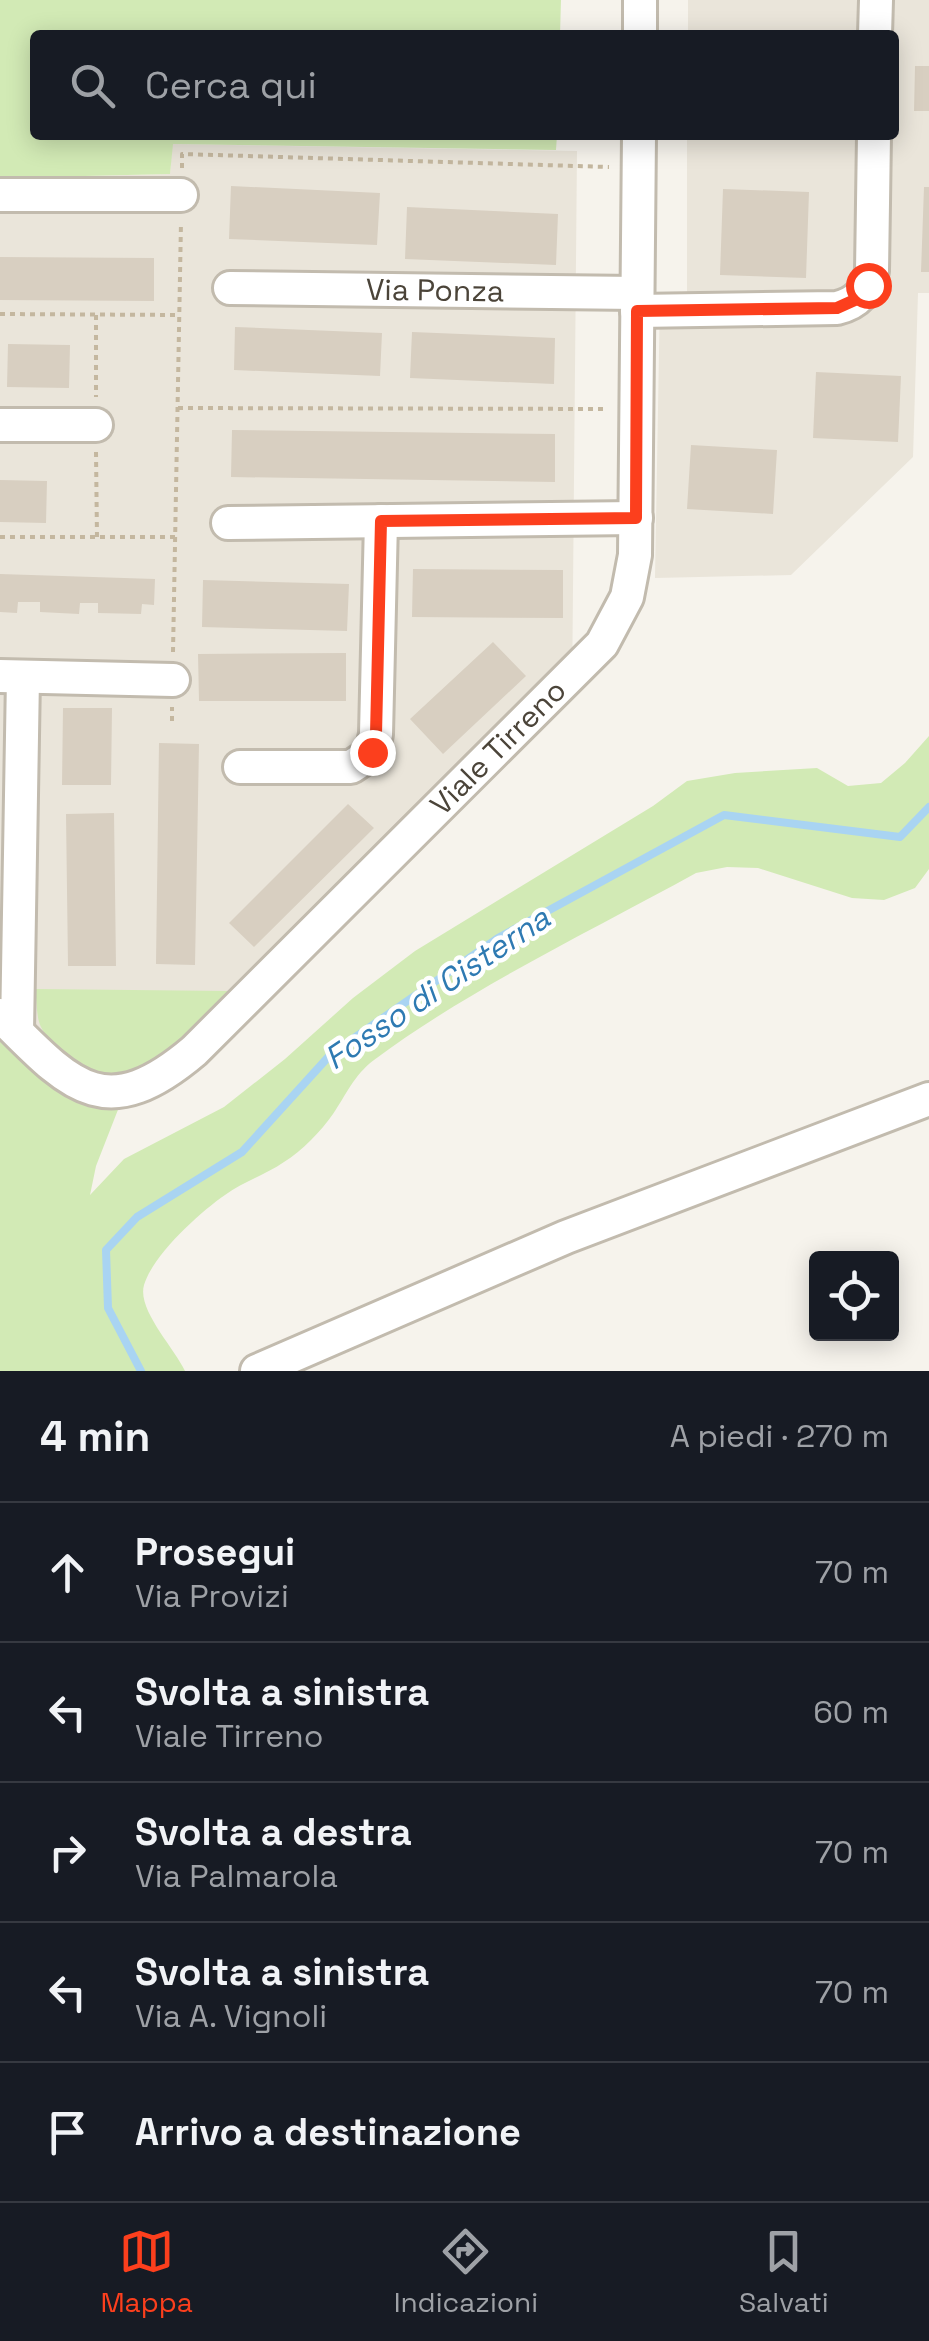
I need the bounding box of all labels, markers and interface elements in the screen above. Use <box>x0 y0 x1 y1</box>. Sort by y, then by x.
search box <box>30 30 899 140</box>
icon: search <box>65 58 120 113</box>
text: Cerca qui <box>145 61 317 109</box>
route start <box>846 263 892 309</box>
street label: Via Ponza <box>366 270 504 310</box>
street label: Viale Tirreno <box>422 671 574 823</box>
route end <box>350 730 396 776</box>
water label: Fosso di Cisterna <box>317 897 558 1078</box>
map controls <box>809 1251 899 1341</box>
button: locate <box>809 1251 899 1341</box>
text: 4 min <box>40 1410 150 1463</box>
text: A piedi · 270 m <box>670 1416 889 1456</box>
text: Prosegui <box>135 1528 295 1576</box>
icon: ahead <box>40 1545 95 1600</box>
text: 70 m <box>815 1552 889 1592</box>
text: Via Provizi <box>135 1576 289 1616</box>
text: Svolta a sinistra <box>135 1668 429 1716</box>
icon: left <box>40 1685 95 1740</box>
text: 60 m <box>813 1692 889 1732</box>
text: Viale Tirreno <box>135 1716 323 1756</box>
text: Svolta a destra <box>135 1808 412 1856</box>
icon: right <box>40 1825 95 1880</box>
text: 70 m <box>815 1832 889 1872</box>
text: Via Palmarola <box>135 1856 338 1896</box>
text: Svolta a sinistra <box>135 1948 429 1996</box>
icon: left <box>40 1965 95 2020</box>
text: 70 m <box>815 1972 889 2012</box>
text: Via A. Vignoli <box>135 1996 327 2036</box>
icon: arrive <box>40 2105 95 2160</box>
text: Arrivo a destinazione <box>135 2108 521 2156</box>
tab: Mappa <box>100 2224 193 2320</box>
tab: Indicazioni <box>394 2224 538 2320</box>
tab: Salvati <box>739 2224 829 2320</box>

